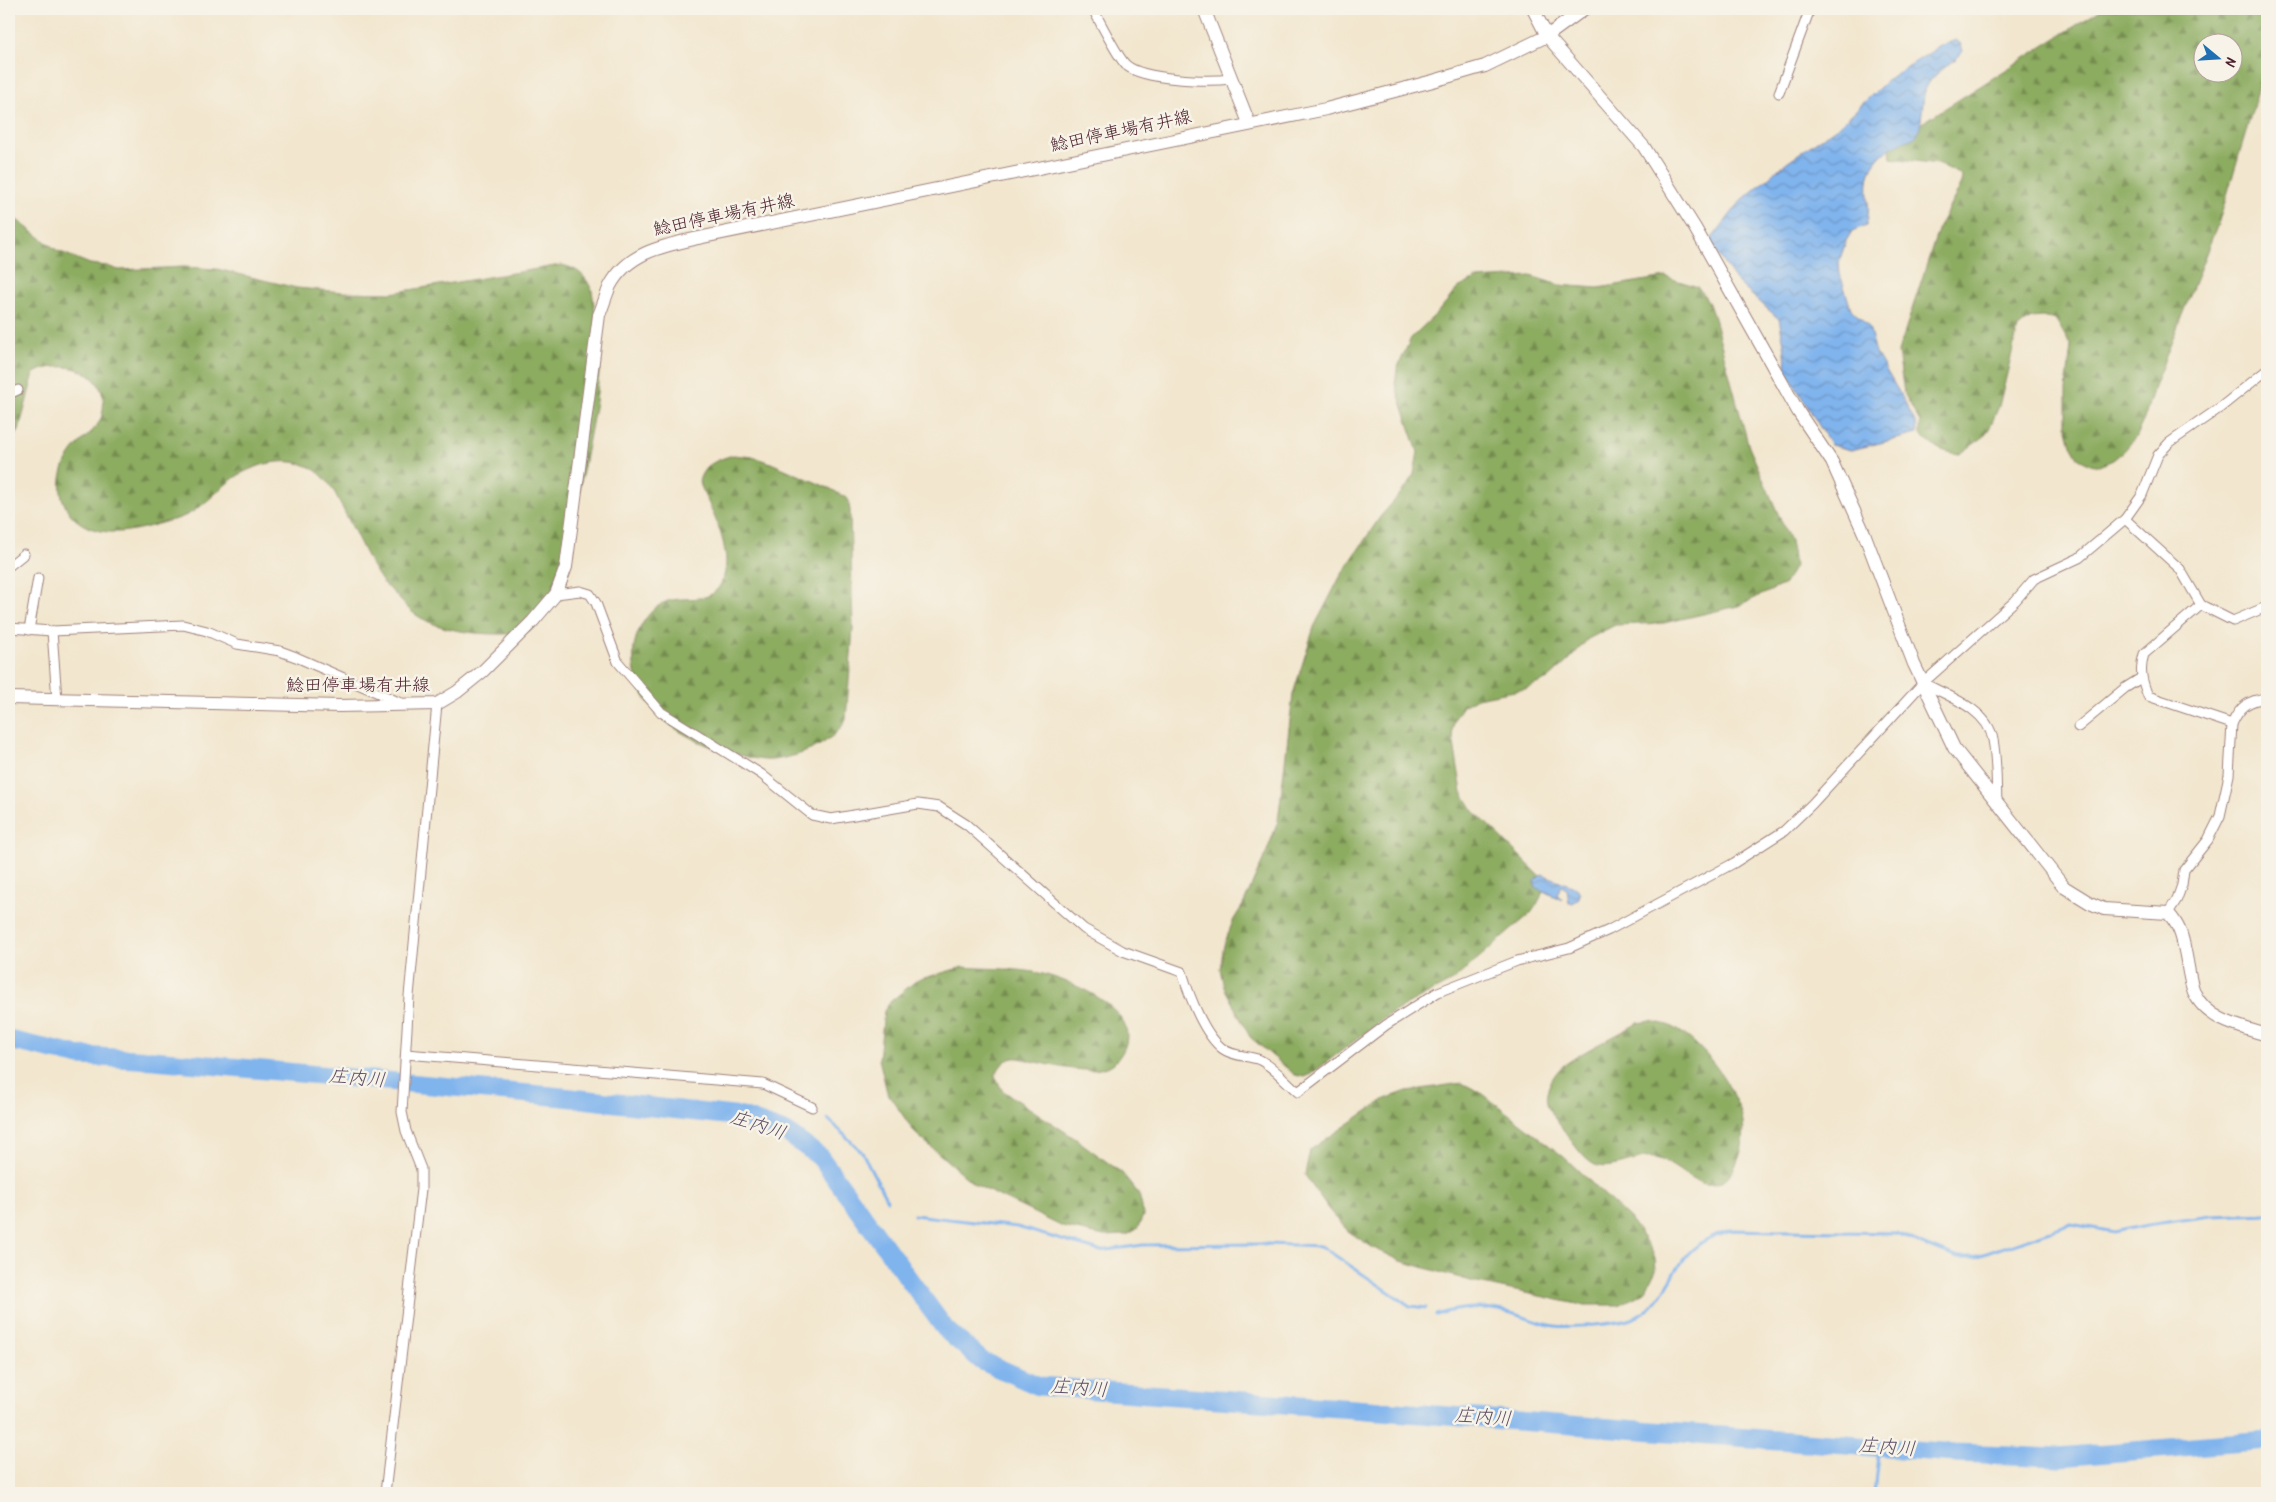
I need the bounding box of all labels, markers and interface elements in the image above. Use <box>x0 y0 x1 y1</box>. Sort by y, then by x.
north arrow <box>2194 32 2244 82</box>
text: N <box>2218 54 2241 69</box>
street label: 鯰田停車場有井線 <box>1048 103 1194 161</box>
street label: 鯰田停車場有井線 <box>651 187 797 245</box>
street label: 鯰田停車場有井線 <box>286 672 430 701</box>
water label: 庄内川 <box>327 1062 387 1096</box>
water label: 庄内川 <box>726 1103 790 1149</box>
water label: 庄内川 <box>1050 1372 1108 1406</box>
water label: 庄内川 <box>1454 1401 1512 1435</box>
water label: 庄内川 <box>1858 1431 1916 1465</box>

